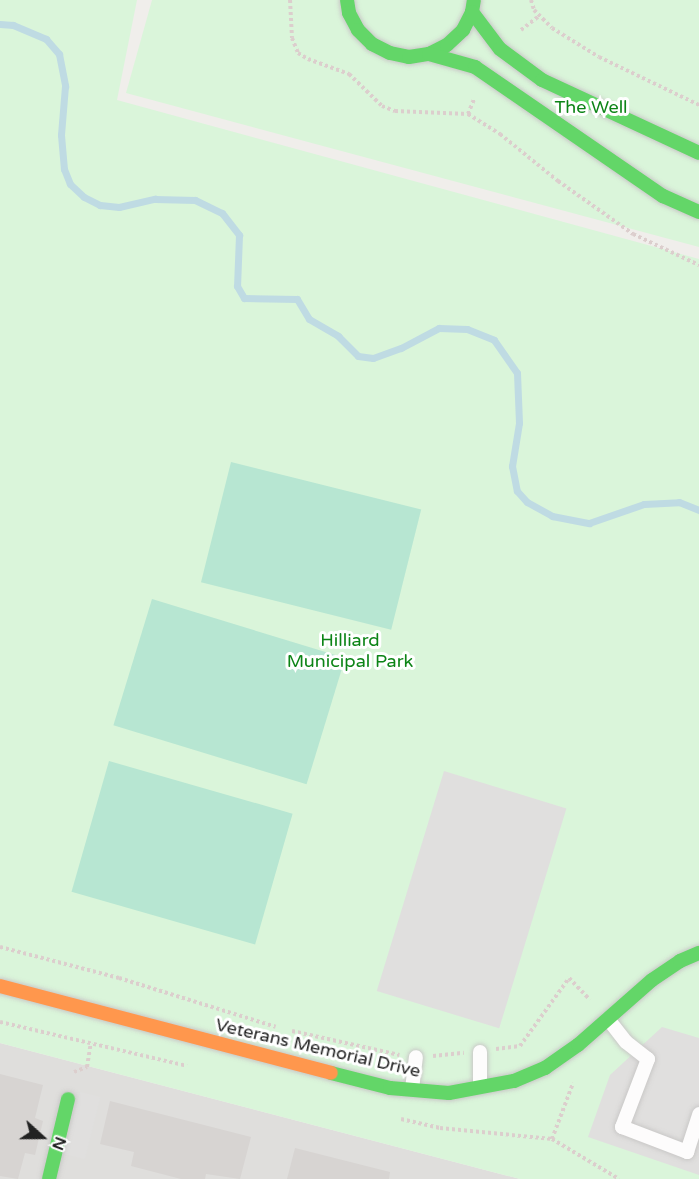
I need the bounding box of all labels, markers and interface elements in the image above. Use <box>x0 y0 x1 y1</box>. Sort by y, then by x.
park label: The Well <box>554 96 628 118</box>
park label: Hilliard Municipal Park <box>287 630 413 672</box>
street label: Veterans Memorial Drive <box>213 1014 423 1082</box>
north arrow <box>12 1107 72 1167</box>
text: N <box>47 1134 70 1153</box>

